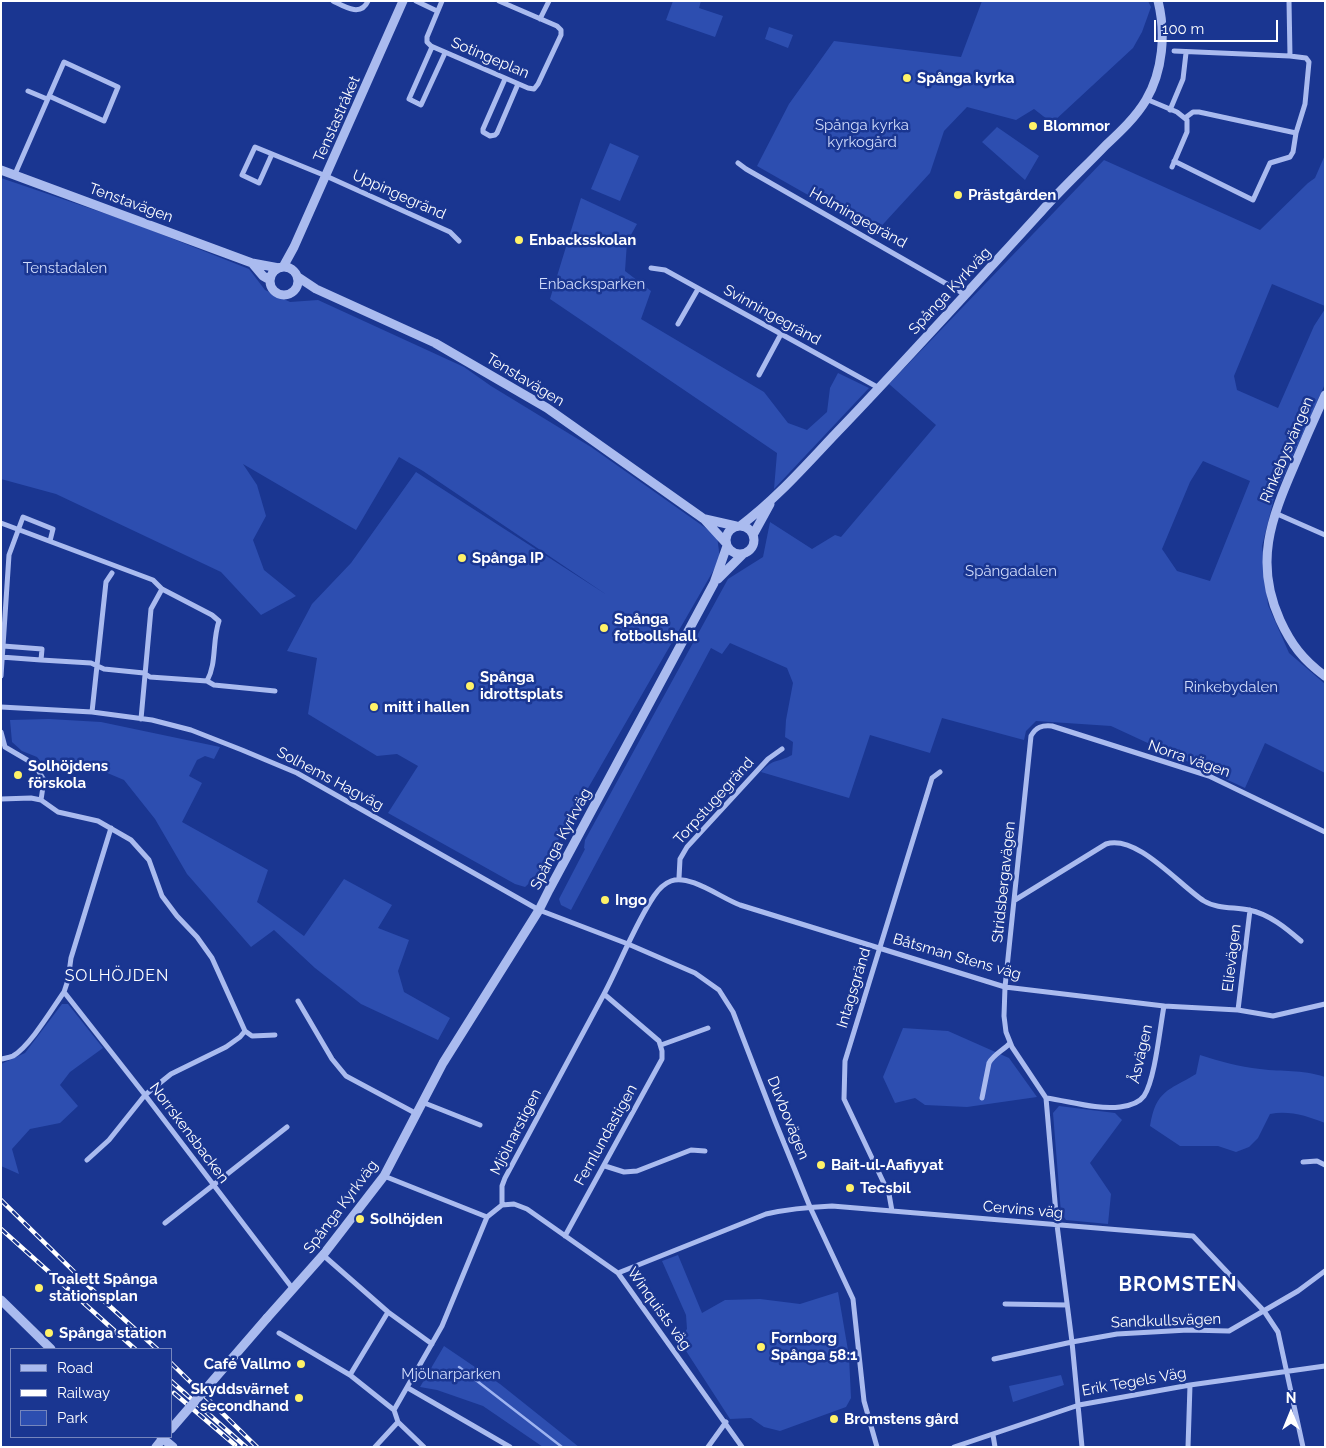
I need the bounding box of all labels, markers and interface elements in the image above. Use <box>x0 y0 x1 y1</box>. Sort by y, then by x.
scale bar <box>1156 10 1280 42</box>
text: 100 m <box>1162 20 1204 38</box>
street label: Sotingeplan <box>448 33 532 83</box>
place label: Spånga kyrka <box>917 69 1014 87</box>
marker: Spånga kyrka <box>901 72 913 84</box>
street label: Tenstastråket <box>310 73 364 165</box>
park label: Spånga kyrka kyrkogård <box>815 116 909 151</box>
place label: Blommor <box>1043 117 1110 135</box>
marker: Blommor <box>1027 120 1039 132</box>
street label: Uppingegränd <box>349 166 449 224</box>
street label: Tenstavägen <box>87 179 175 227</box>
street label: Holmingegränd <box>806 184 910 252</box>
place label: Prästgården <box>968 186 1056 204</box>
marker: Prästgården <box>952 189 964 201</box>
place label: Enbacksskolan <box>529 231 636 249</box>
marker: Enbacksskolan <box>513 234 525 246</box>
street label: Spånga Kyrkväg <box>905 244 995 338</box>
park label: Tenstadalen <box>23 259 107 277</box>
park label: Enbacksparken <box>539 275 645 293</box>
street label: Svinningegränd <box>720 281 824 349</box>
street label: Tenstavägen <box>483 350 567 410</box>
street label: Rinkebysvängen <box>1257 394 1317 506</box>
place label: Spånga IP <box>472 549 544 567</box>
marker: Spånga IP <box>456 552 468 564</box>
park label: Spångadalen <box>965 562 1057 580</box>
place label: Spånga fotbollshall <box>614 610 697 645</box>
marker: Spånga fotbollshall <box>598 622 610 634</box>
place label: Spånga idrottsplats <box>480 668 563 703</box>
park label: Rinkebydalen <box>1184 678 1278 696</box>
marker: Spånga idrottsplats <box>464 680 476 692</box>
place label: mitt i hallen <box>384 698 470 716</box>
marker: mitt i hallen <box>368 701 380 713</box>
street label: Norra vägen <box>1146 737 1232 781</box>
street label: Solhems Hagväg <box>274 743 386 815</box>
street label: Torpstugegränd <box>670 754 758 848</box>
place label: Solhöjdens förskola <box>28 757 108 792</box>
marker: Solhöjdens förskola <box>12 769 24 781</box>
street label: Spånga Kyrkväg <box>527 785 595 893</box>
street label: Stridsbergavägen <box>989 820 1019 944</box>
place label: Ingo <box>615 891 647 909</box>
marker: Ingo <box>599 894 611 906</box>
street label: Elievägen <box>1219 923 1245 993</box>
street label: Båtsman Stens väg <box>891 930 1023 984</box>
street label: Intagsgränd <box>833 946 875 1030</box>
district label: SOLHÖJDEN <box>64 966 170 986</box>
street label: Åsvägen <box>1125 1023 1157 1085</box>
street label: Duvbovägen <box>763 1074 813 1162</box>
street label: Norrskensbacken <box>145 1079 233 1187</box>
street label: Fernlundastigen <box>571 1081 641 1189</box>
street label: Mjölnarstigen <box>487 1086 545 1178</box>
place label: Bait-ul-Aafiyyat <box>831 1156 943 1174</box>
street label: Spånga Kyrkväg <box>300 1157 382 1257</box>
marker: Bait-ul-Aafiyyat <box>815 1159 827 1171</box>
place label: Tecsbil <box>860 1179 911 1197</box>
marker: Tecsbil <box>844 1182 856 1194</box>
street label: Cervins väg <box>982 1198 1064 1222</box>
place label: Solhöjden <box>370 1210 443 1228</box>
marker: Solhöjden <box>354 1213 366 1225</box>
street label: Winquists väg <box>623 1264 695 1354</box>
place label: Toalett Spånga stationsplan <box>49 1270 158 1305</box>
district label: BROMSTEN <box>1117 1273 1239 1297</box>
marker: Toalett Spånga stationsplan <box>33 1282 45 1294</box>
street label: Sandkullsvägen <box>1111 1310 1221 1332</box>
place label: Spånga station <box>59 1324 166 1342</box>
marker: Spånga station <box>43 1327 55 1339</box>
place label: Fornborg Spånga 58:1 <box>771 1329 858 1364</box>
marker: Fornborg Spånga 58:1 <box>755 1341 767 1353</box>
legend <box>10 1348 172 1438</box>
place label: Café Vallmo <box>204 1355 291 1373</box>
marker: Café Vallmo <box>295 1358 307 1370</box>
text: Road <box>57 1359 93 1377</box>
street label: Erik Tegels Väg <box>1080 1364 1188 1400</box>
park label: Mjölnarparken <box>401 1365 501 1383</box>
place label: Skyddsvärnet secondhand <box>191 1380 289 1415</box>
text: Railway <box>57 1384 110 1402</box>
north arrow <box>1266 1388 1316 1438</box>
text: N <box>1286 1390 1296 1406</box>
marker: Skyddsvärnet secondhand <box>293 1392 305 1404</box>
text: Park <box>57 1409 88 1427</box>
place label: Bromstens gård <box>844 1410 959 1428</box>
marker: Bromstens gård <box>828 1413 840 1425</box>

